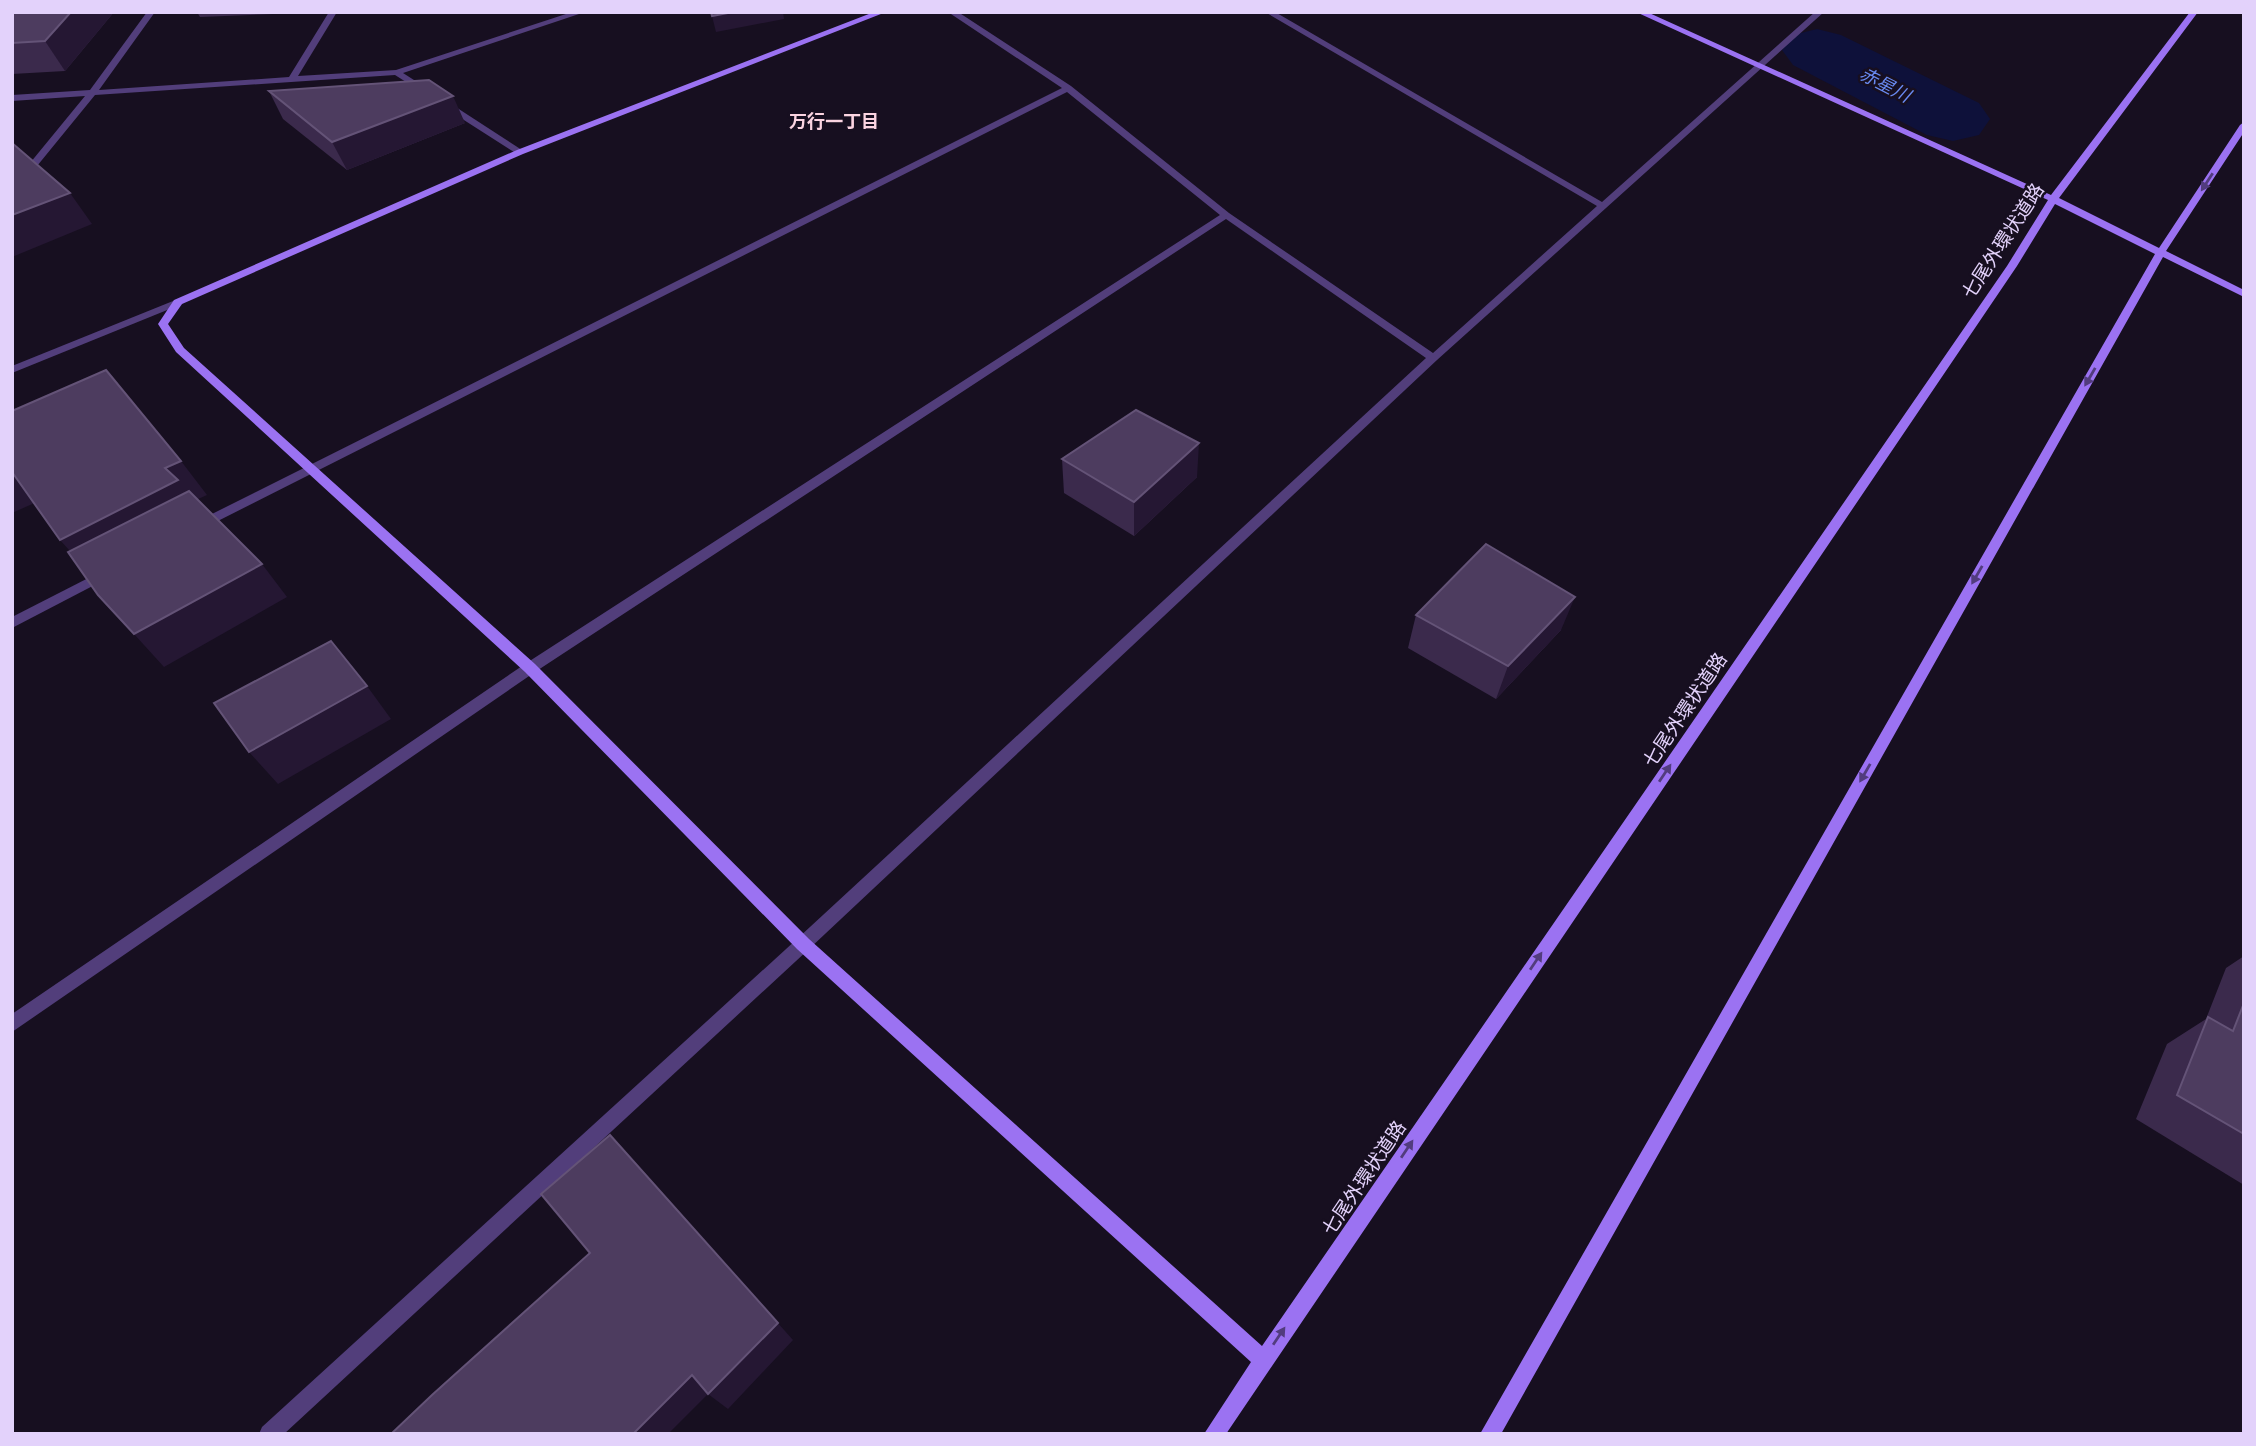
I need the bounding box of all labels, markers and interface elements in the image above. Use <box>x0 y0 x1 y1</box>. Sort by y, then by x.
water label: 赤星川 <box>1856 63 1916 108</box>
district label: 万行一丁目 <box>789 111 879 133</box>
one-way arrow <box>2200 172 2213 192</box>
street label: 七尾外環状道路 <box>1957 179 2049 303</box>
one-way arrow <box>2084 367 2096 387</box>
one-way arrow <box>1971 565 1983 585</box>
street label: 七尾外環状道路 <box>1638 648 1732 772</box>
one-way arrow <box>1658 763 1671 783</box>
one-way arrow <box>1859 763 1871 782</box>
one-way arrow <box>1529 952 1543 970</box>
street label: 七尾外環状道路 <box>1317 1116 1411 1240</box>
one-way arrow <box>1401 1139 1414 1159</box>
one-way arrow <box>1272 1327 1285 1346</box>

